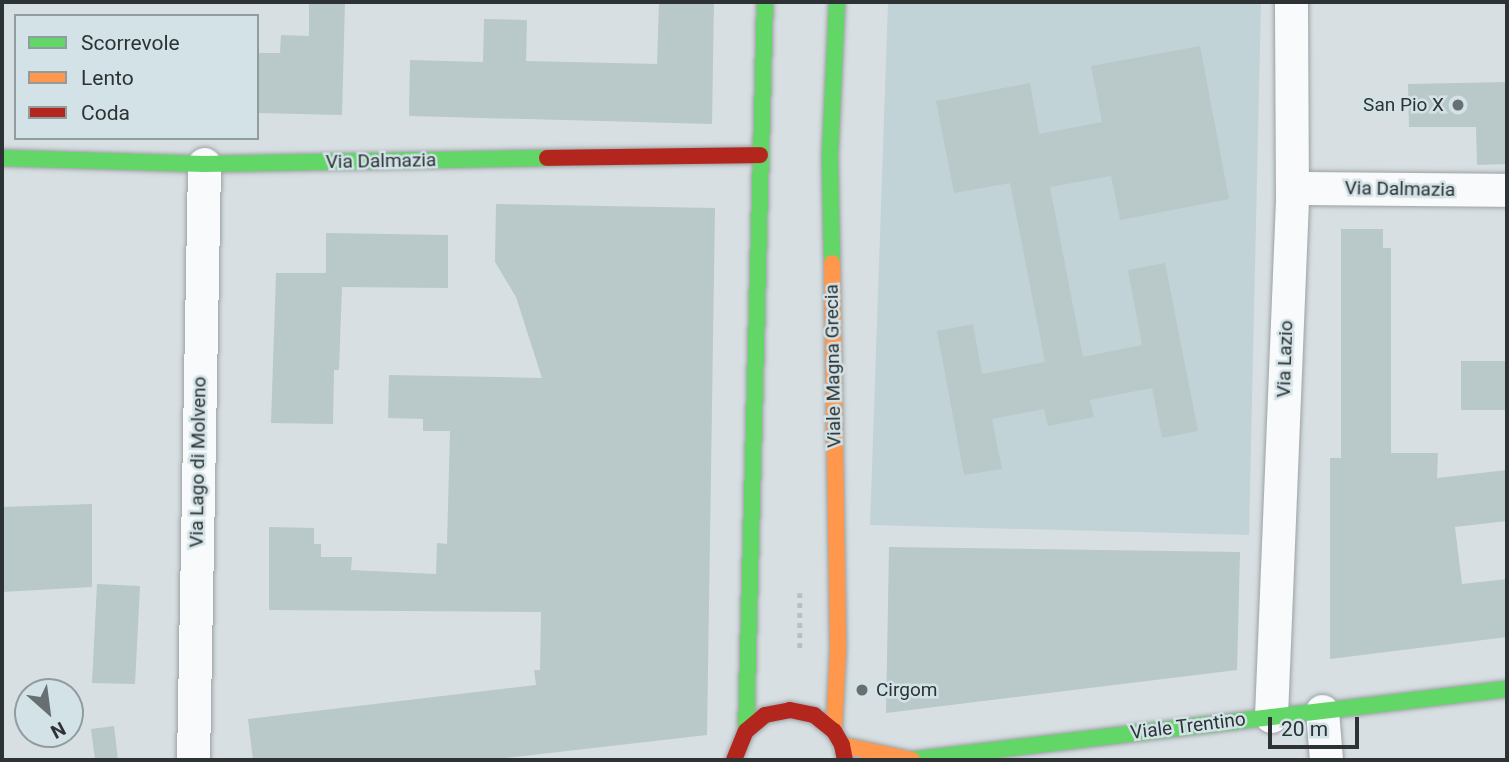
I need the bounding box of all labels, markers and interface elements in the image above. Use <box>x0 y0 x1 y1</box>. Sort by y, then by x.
legend <box>14 14 259 140</box>
text: Scorrevole <box>81 31 180 55</box>
text: Lento <box>81 66 134 90</box>
place label: San Pio X <box>1363 94 1444 116</box>
marker: San Pio X <box>1450 97 1466 113</box>
text: Coda <box>81 101 130 125</box>
street label: Via Dalmazia <box>326 149 436 173</box>
street label: Via Dalmazia <box>1345 177 1455 201</box>
street label: Viale Magna Grecia <box>820 284 846 448</box>
street label: Via Lazio <box>1272 320 1298 398</box>
street label: Via Lago di Molveno <box>185 376 211 548</box>
north arrow <box>14 678 84 748</box>
place label: Cirgom <box>876 679 937 701</box>
marker: Cirgom <box>854 682 870 698</box>
scale bar <box>1271 702 1362 746</box>
street label: Viale Trentino <box>1129 708 1247 744</box>
text: N <box>47 717 69 744</box>
text: 20 m <box>1281 717 1328 741</box>

